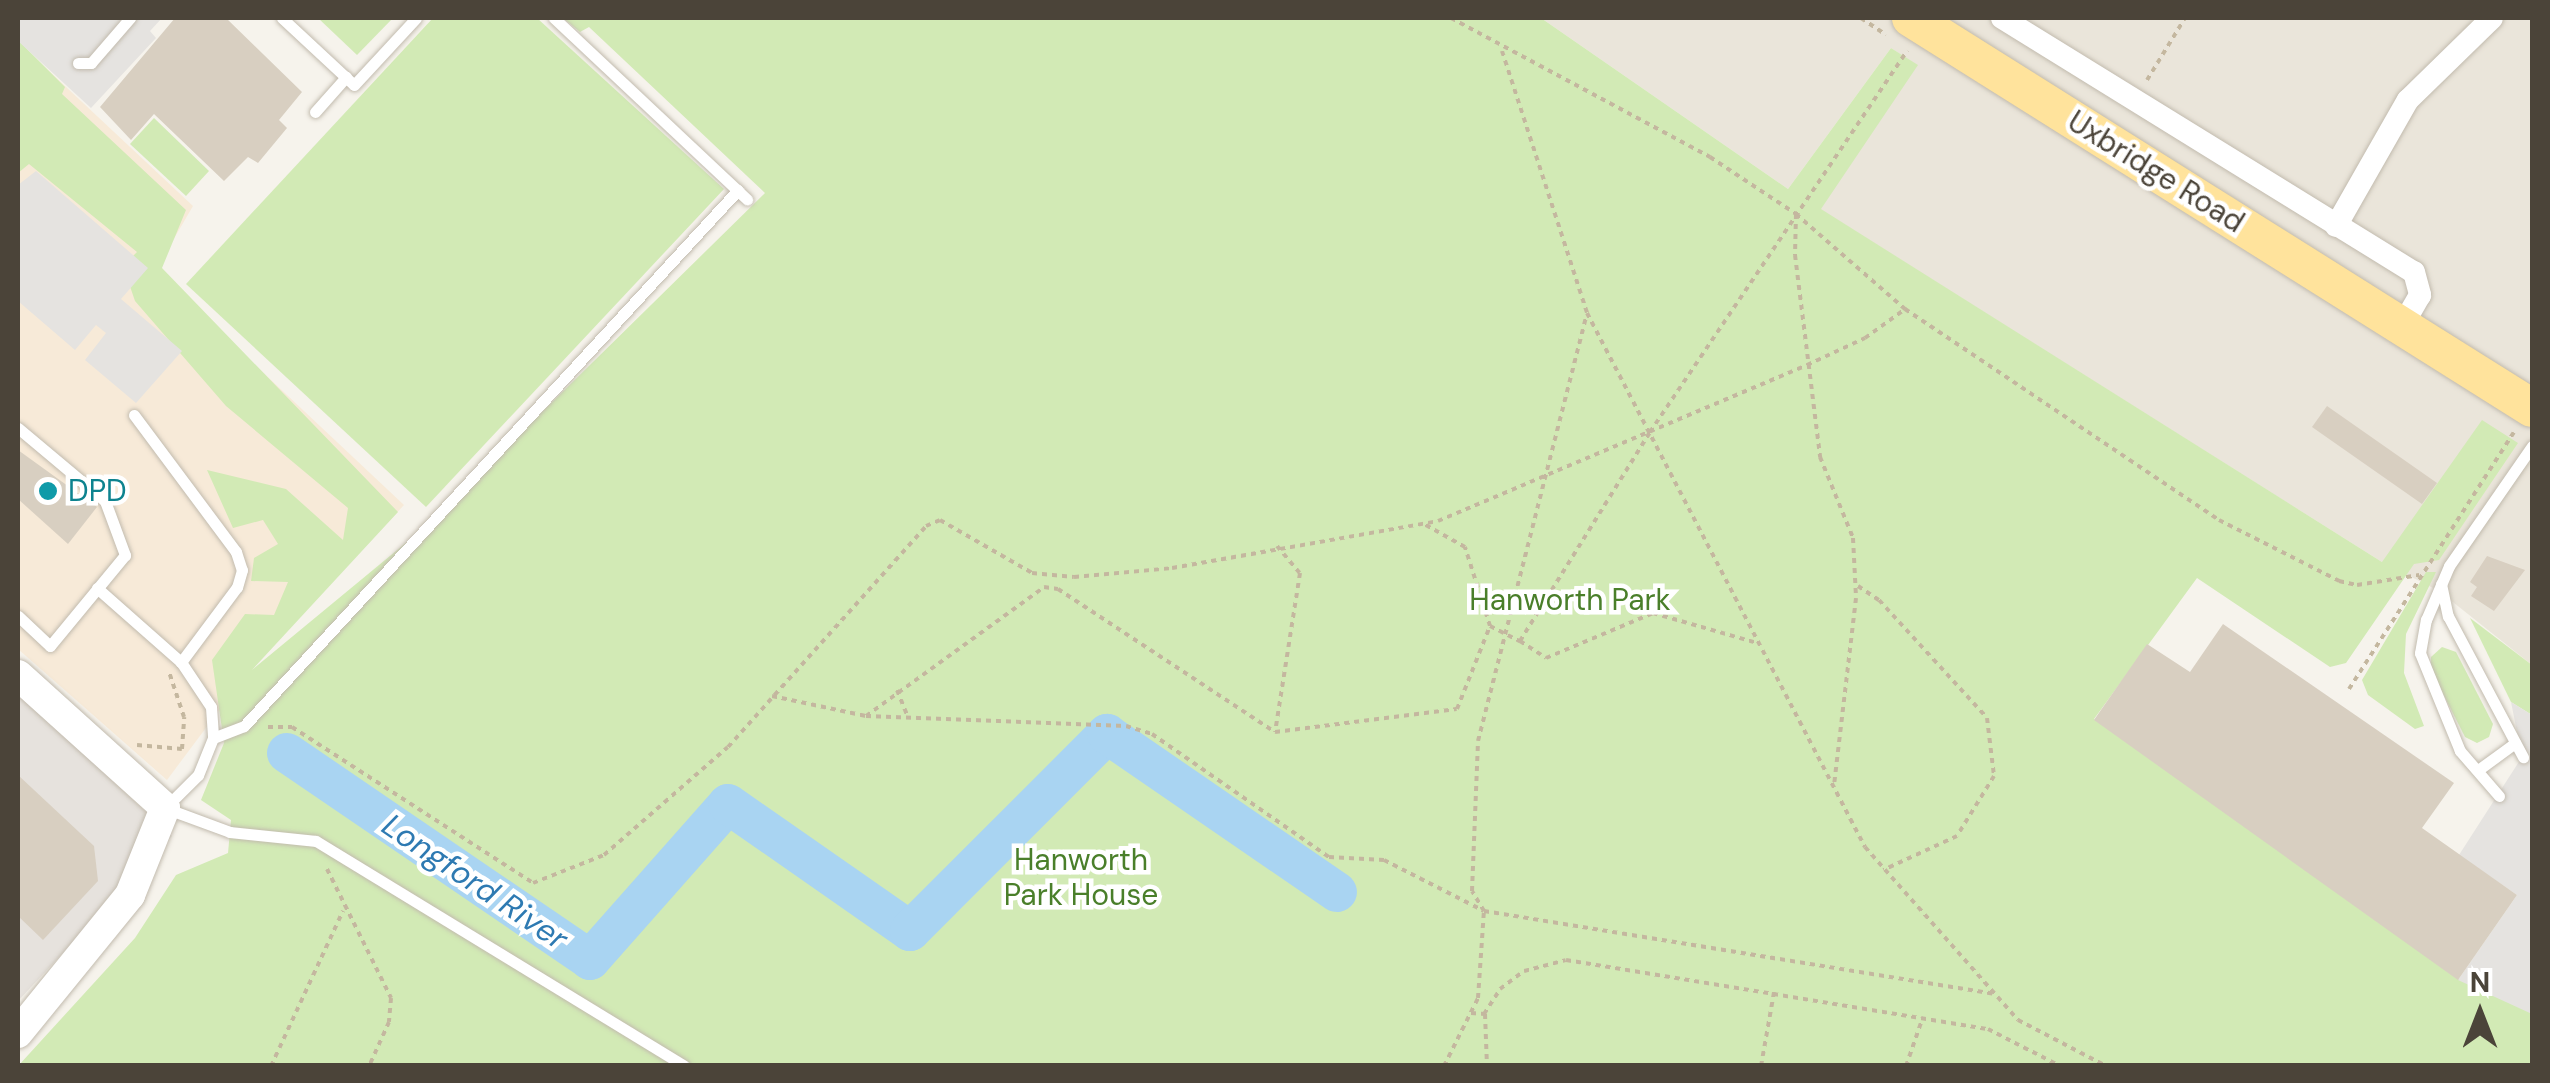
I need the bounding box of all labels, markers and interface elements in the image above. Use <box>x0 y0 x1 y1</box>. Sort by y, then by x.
street label: Uxbridge Road <box>2061 103 2251 241</box>
place label: DPD <box>68 473 127 509</box>
marker: DPD <box>37 480 59 502</box>
park label: Hanworth Park <box>1469 582 1671 618</box>
water label: Longford River <box>375 806 575 958</box>
park label: Hanworth Park House <box>1004 842 1158 912</box>
north arrow <box>2430 963 2530 1063</box>
text: N <box>2470 964 2490 1001</box>

